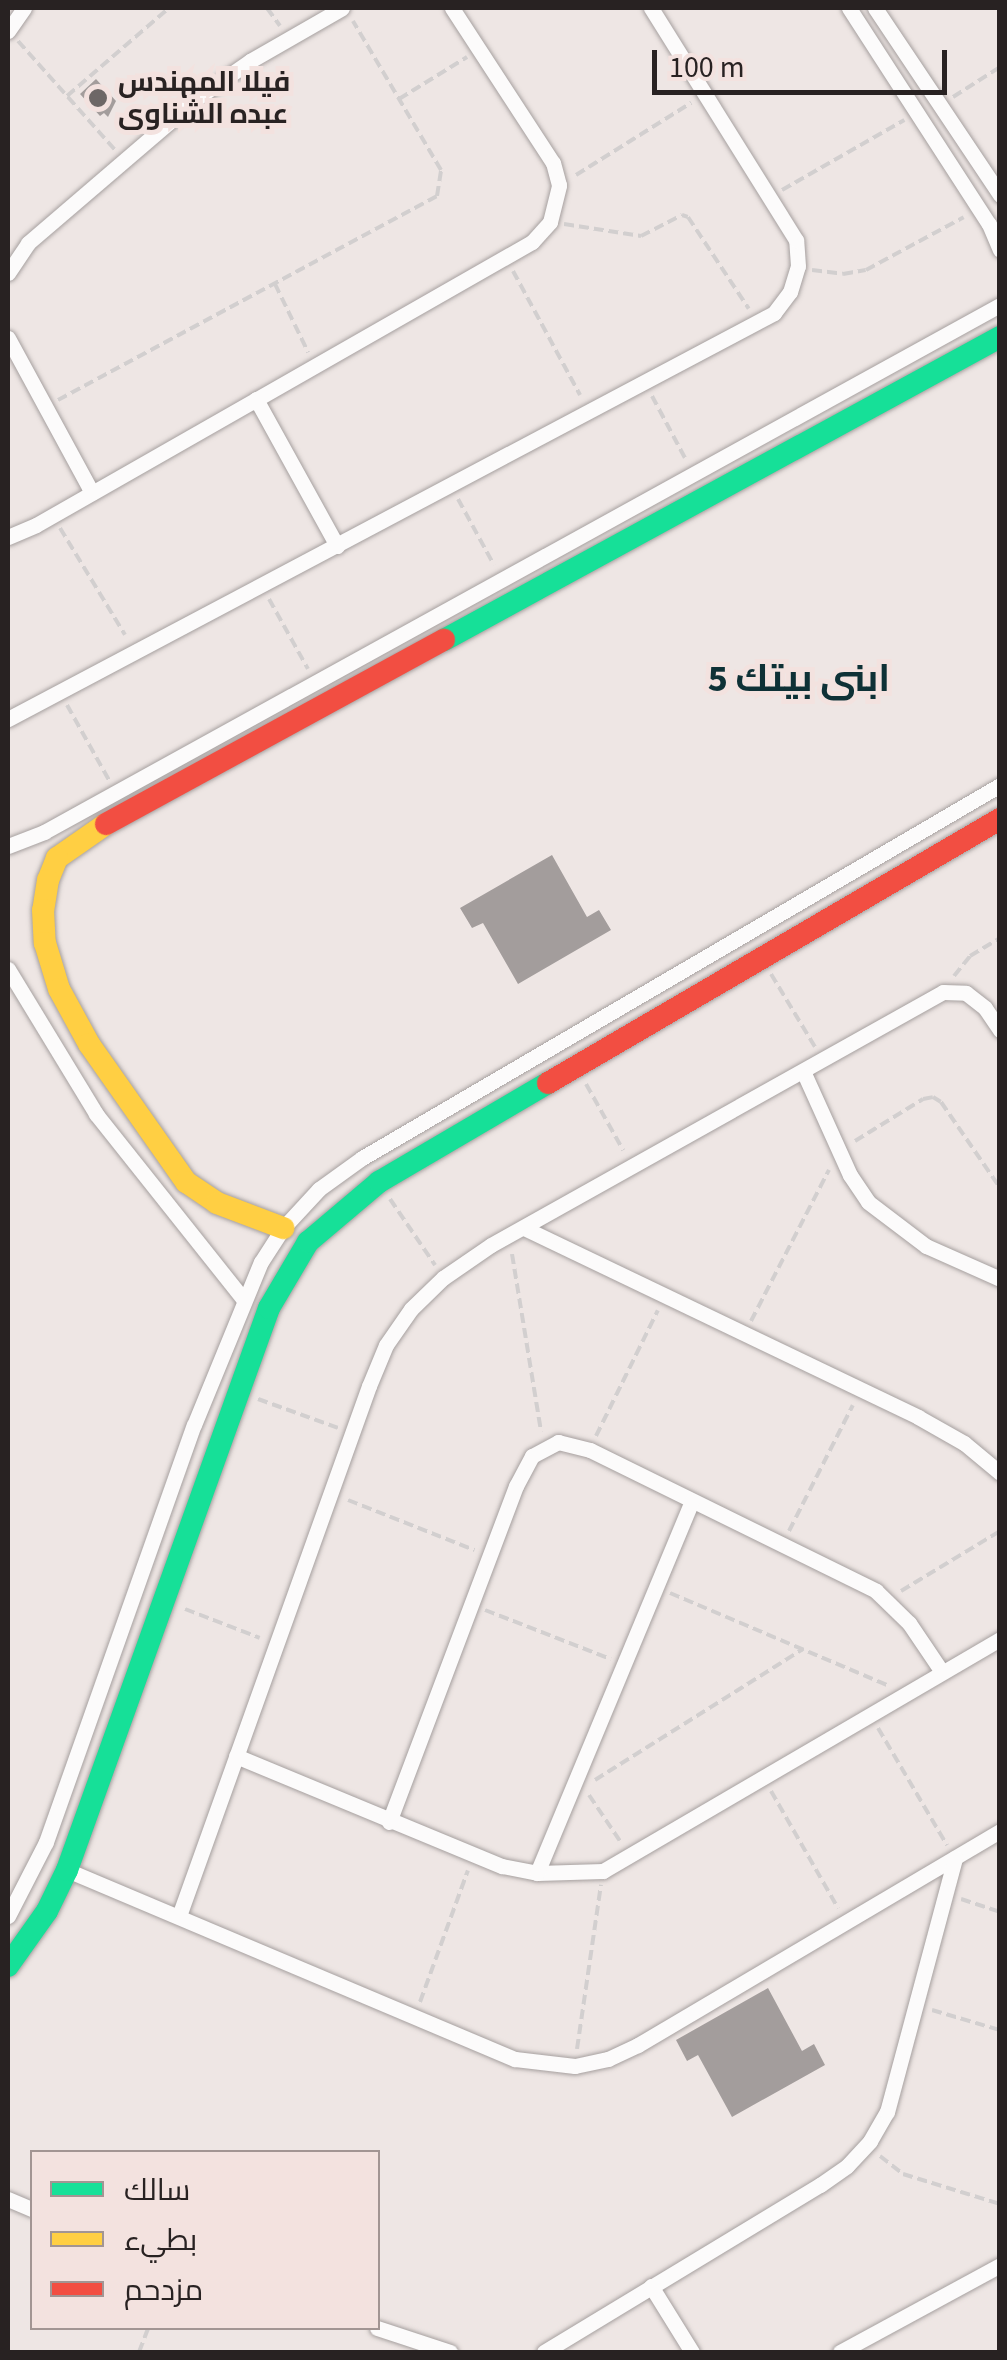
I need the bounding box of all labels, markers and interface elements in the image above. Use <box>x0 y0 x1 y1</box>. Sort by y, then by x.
scale bar <box>657 30 952 92</box>
text: 100 m <box>669 46 745 89</box>
place label: فيلا المهندس عبده الشناوى <box>118 65 291 131</box>
marker: فيلا المهندس عبده الشناوى <box>87 87 109 109</box>
district label: ابنى بيتك 5 <box>708 657 890 703</box>
legend <box>30 2150 380 2330</box>
text: سالك <box>124 2169 190 2212</box>
text: بطيء <box>124 2219 197 2262</box>
text: مزدحم <box>124 2269 203 2312</box>

